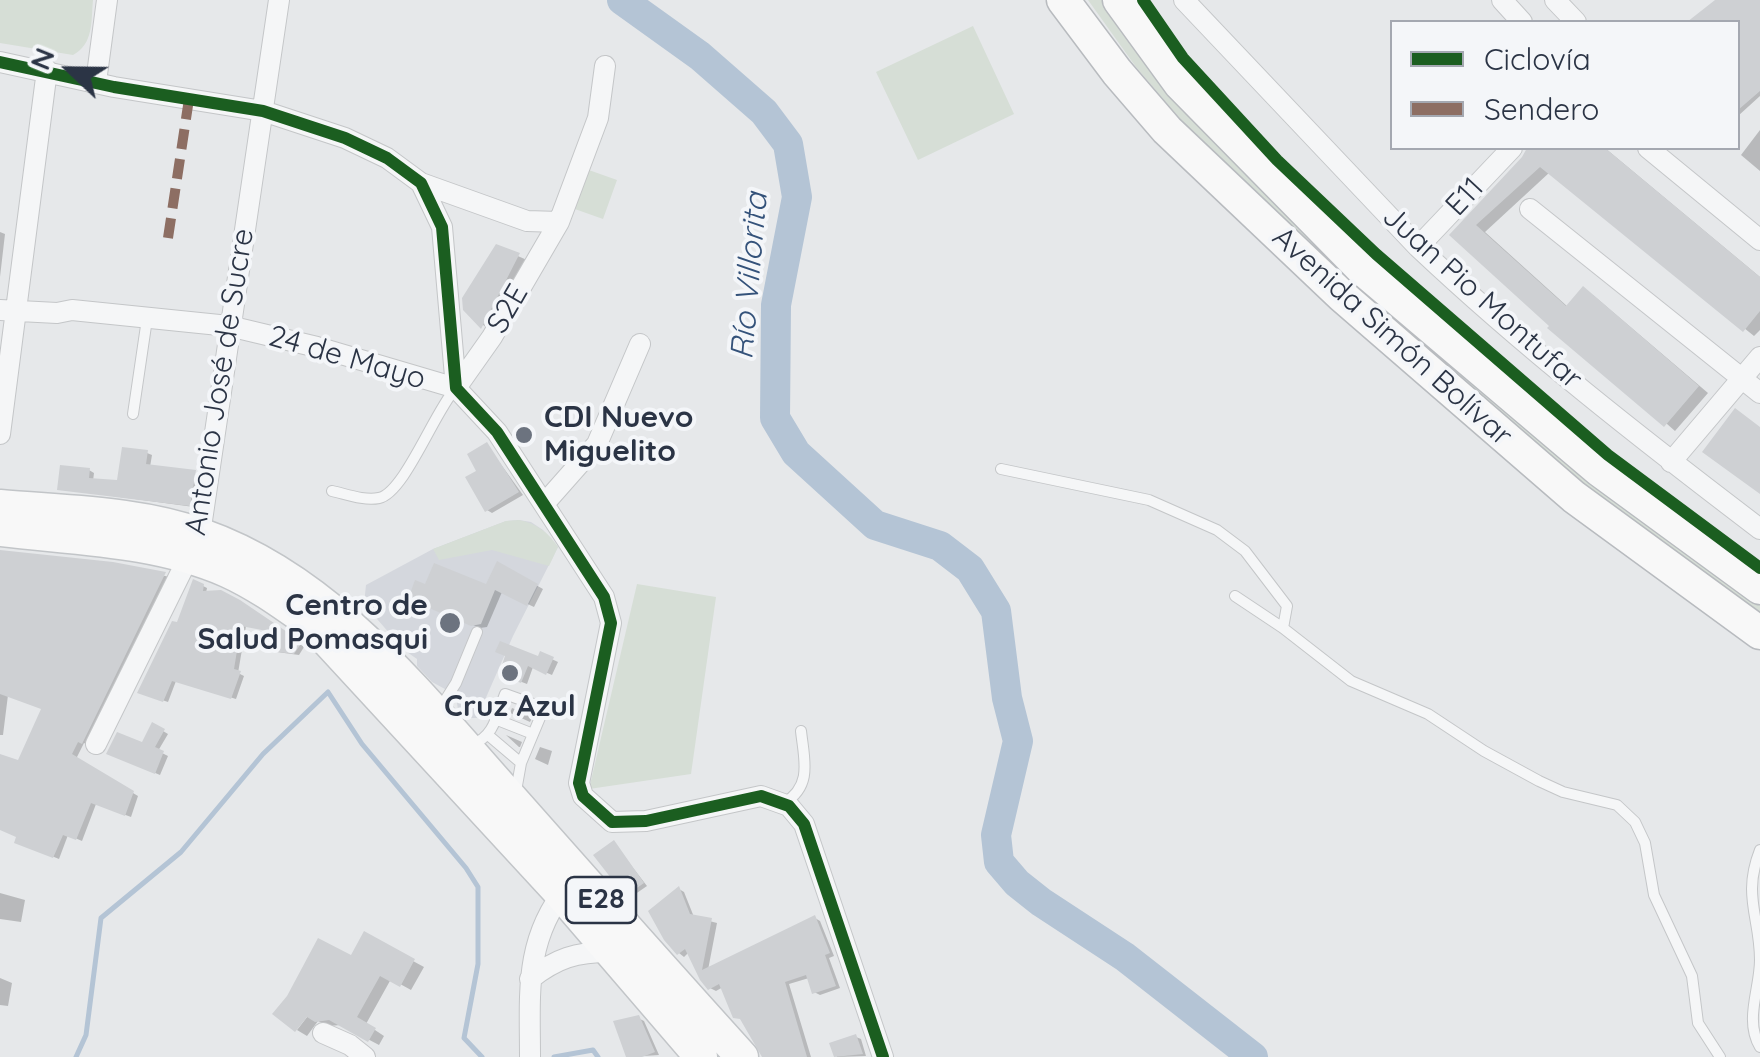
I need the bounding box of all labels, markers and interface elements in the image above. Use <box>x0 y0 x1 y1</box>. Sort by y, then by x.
north arrow <box>20 20 120 120</box>
legend <box>1390 20 1740 150</box>
text: Ciclovía <box>1484 40 1591 78</box>
text: N <box>22 42 62 75</box>
text: Sendero <box>1484 90 1599 128</box>
street label: E11 <box>1438 170 1492 224</box>
water label: Río Villorita <box>724 191 776 361</box>
street label: Juan Pio Montufar <box>1375 199 1589 397</box>
street label: Avenida Simón Bolívar <box>1265 220 1519 454</box>
street label: Antonio José de Sucre <box>178 226 262 538</box>
street label: S2E <box>480 278 536 340</box>
street label: 24 de Mayo <box>264 318 430 398</box>
place label: CDI Nuevo Miguelito <box>544 400 694 470</box>
marker: CDI Nuevo Miguelito <box>513 424 535 446</box>
place label: Centro de Salud Pomasqui <box>197 588 428 658</box>
marker: Centro de Salud Pomasqui <box>437 610 463 636</box>
marker: Cruz Azul <box>499 662 521 684</box>
place label: Cruz Azul <box>444 689 576 725</box>
road number: E28 <box>566 877 636 923</box>

